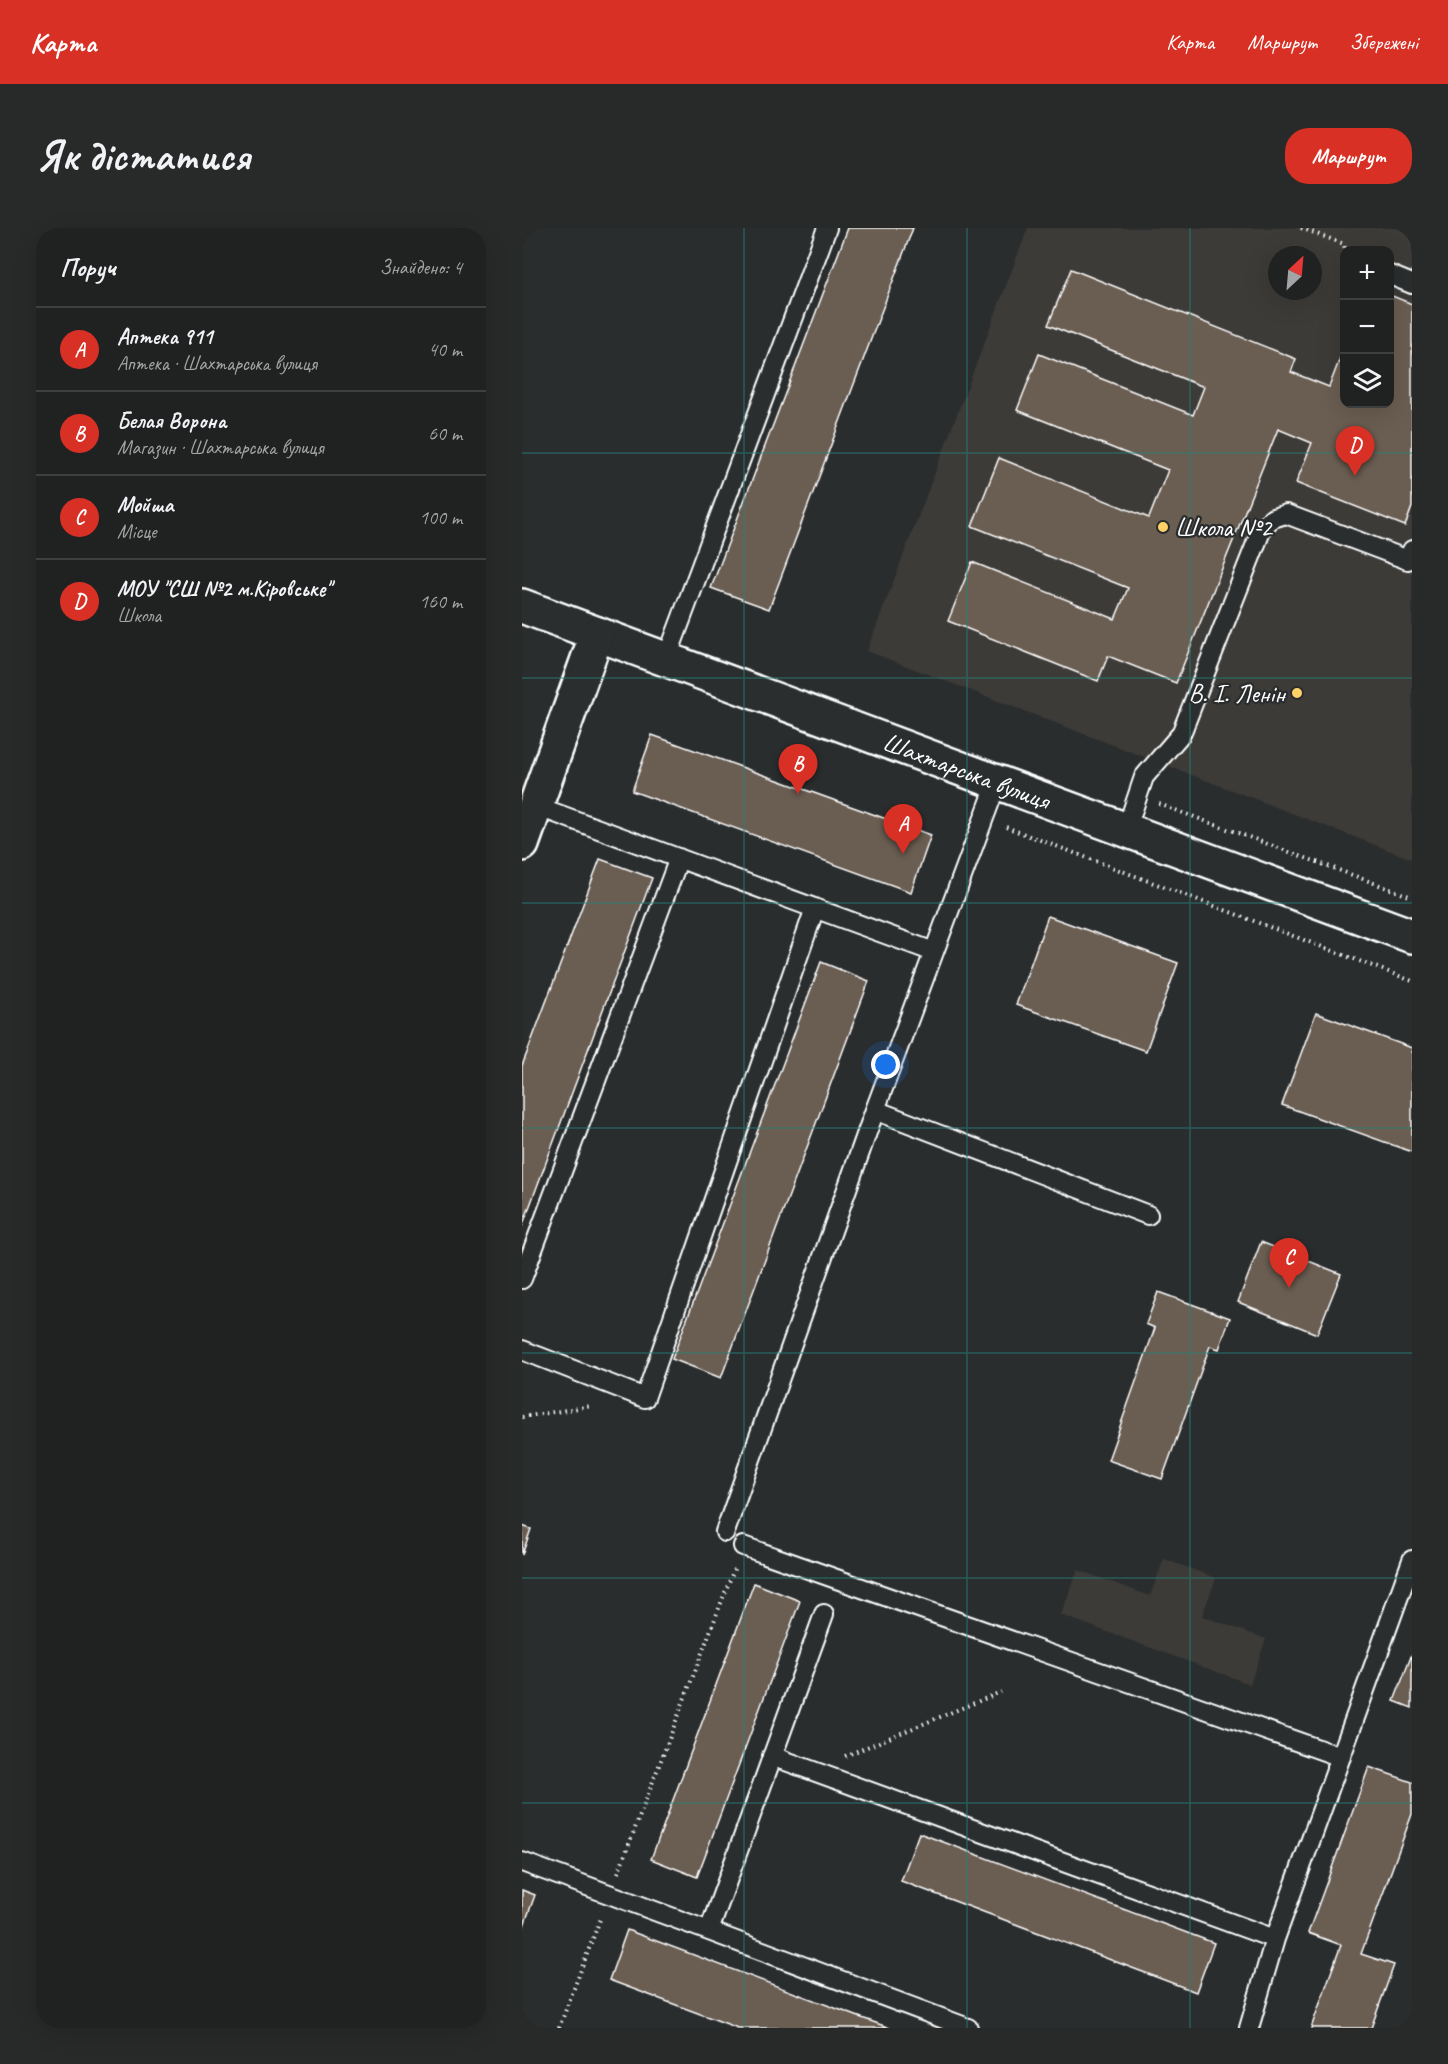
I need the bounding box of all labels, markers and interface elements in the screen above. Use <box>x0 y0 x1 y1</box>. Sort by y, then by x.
text: Карта <box>30 25 97 60</box>
text: Карта <box>1166 29 1214 55</box>
text: Маршрут <box>1247 29 1317 55</box>
text: Збережені <box>1350 29 1418 55</box>
button: Маршрут <box>1285 128 1412 184</box>
text: Як дістатися <box>36 130 250 183</box>
north arrow <box>1268 246 1322 300</box>
map controls <box>1340 246 1394 408</box>
button: + <box>1340 246 1394 300</box>
text: Поруч <box>60 251 116 284</box>
text: Знайдено: 4 <box>380 255 462 280</box>
button: − <box>1340 300 1394 354</box>
text: Аптека 911 <box>117 323 213 351</box>
text: A <box>74 337 85 362</box>
text: 40 m <box>428 337 462 362</box>
text: Аптека · Шахтарська вулиця <box>117 351 317 376</box>
button: layers <box>1340 354 1394 408</box>
text: Белая Ворона <box>117 407 226 435</box>
text: B <box>74 421 85 446</box>
text: 60 m <box>428 421 462 446</box>
pin: D <box>1336 426 1374 476</box>
text: Магазин · Шахтарська вулиця <box>117 435 324 460</box>
text: Мойша <box>117 491 173 519</box>
text: C <box>75 505 84 530</box>
text: 100 m <box>419 505 462 530</box>
place label: Школа №2 <box>1175 511 1274 544</box>
text: Місце <box>117 519 157 544</box>
marker: Школа №2 <box>1156 520 1170 534</box>
text: МОУ "СШ №2 м.Кіровське" <box>117 575 331 603</box>
text: D <box>74 589 85 614</box>
text: 160 m <box>419 589 462 614</box>
text: Школа <box>117 603 161 628</box>
place label: В. І. Ленін <box>1188 677 1286 710</box>
marker: В. І. Ленін <box>1290 686 1304 700</box>
street label: Шахтарська вулиця <box>879 725 1056 817</box>
pin: B <box>778 744 818 794</box>
pin: A <box>884 804 922 854</box>
your location <box>871 1050 900 1079</box>
pin: C <box>1270 1238 1308 1288</box>

